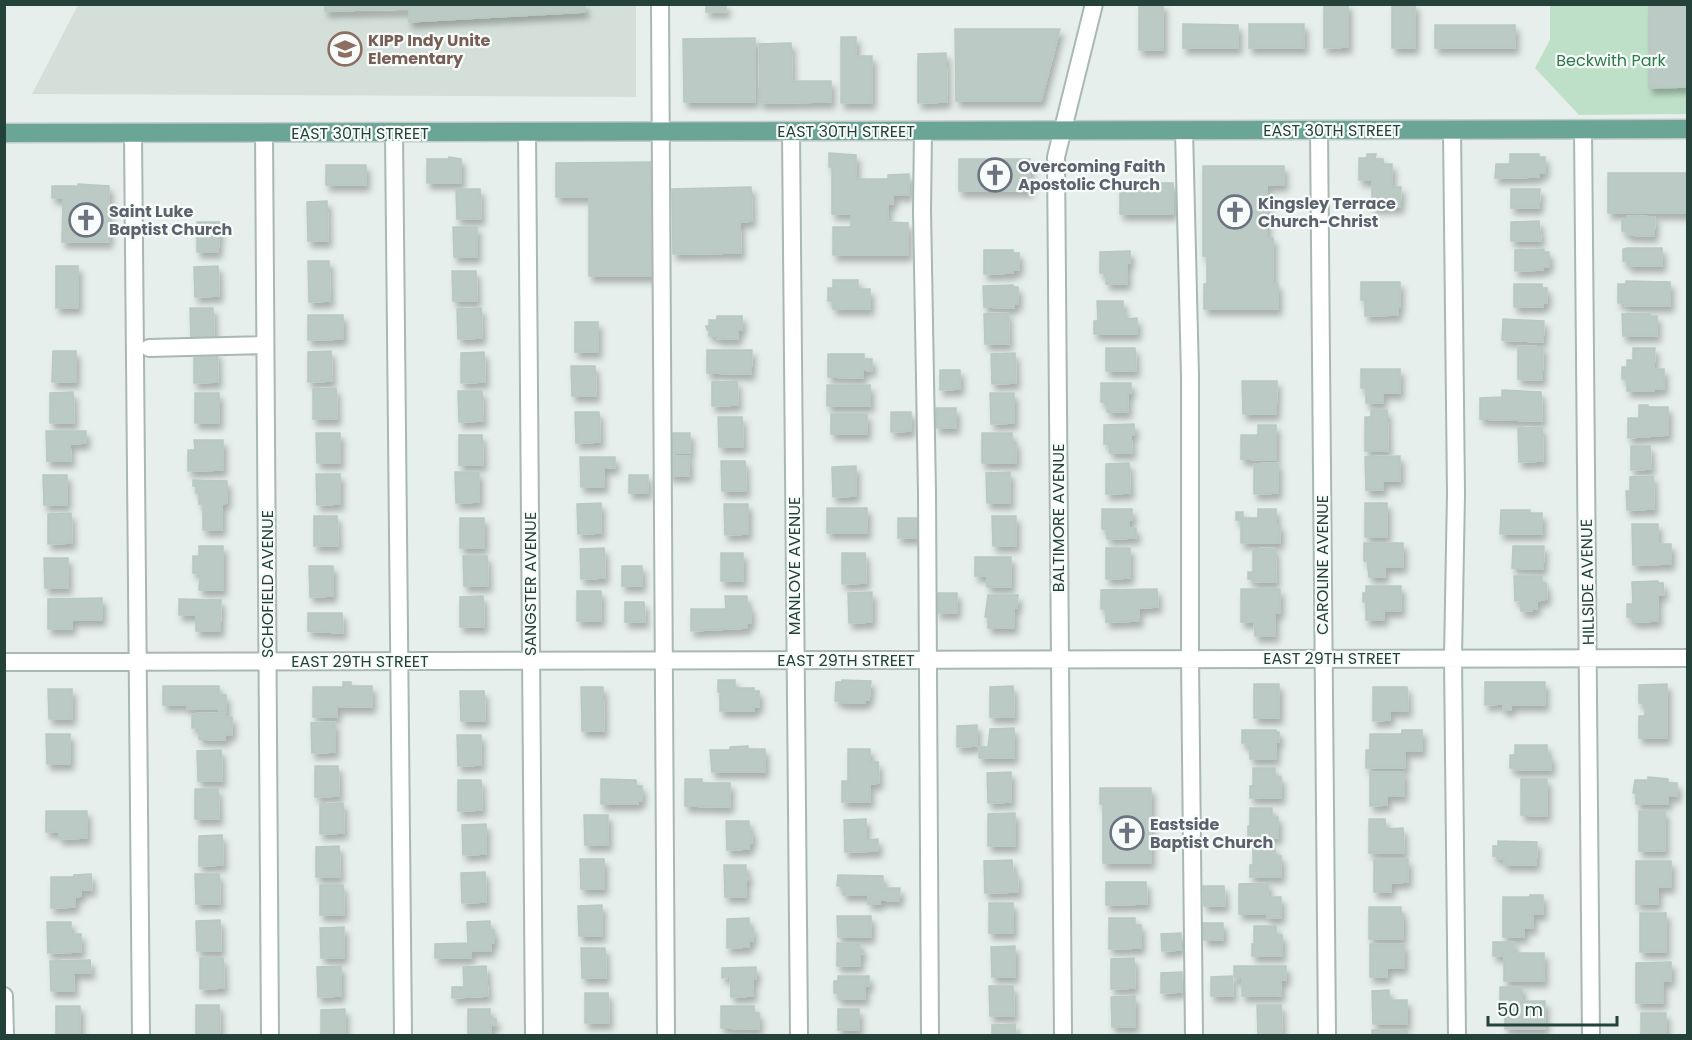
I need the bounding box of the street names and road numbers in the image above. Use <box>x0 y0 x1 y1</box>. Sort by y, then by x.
street label: EAST 30TH STREET <box>1263 119 1401 142</box>
street label: EAST 30TH STREET <box>777 120 915 143</box>
street label: EAST 30TH STREET <box>291 122 429 145</box>
street label: BALTIMORE AVENUE <box>1047 444 1070 592</box>
street label: CAROLINE AVENUE <box>1311 495 1334 635</box>
street label: MANLOVE AVENUE <box>783 497 806 635</box>
street label: SCHOFIELD AVENUE <box>256 510 279 658</box>
street label: SANGSTER AVENUE <box>519 512 542 656</box>
street label: HILLSIDE AVENUE <box>1575 519 1600 645</box>
street label: EAST 29TH STREET <box>1263 647 1401 670</box>
street label: EAST 29TH STREET <box>777 649 915 672</box>
street label: EAST 29TH STREET <box>291 650 429 673</box>

